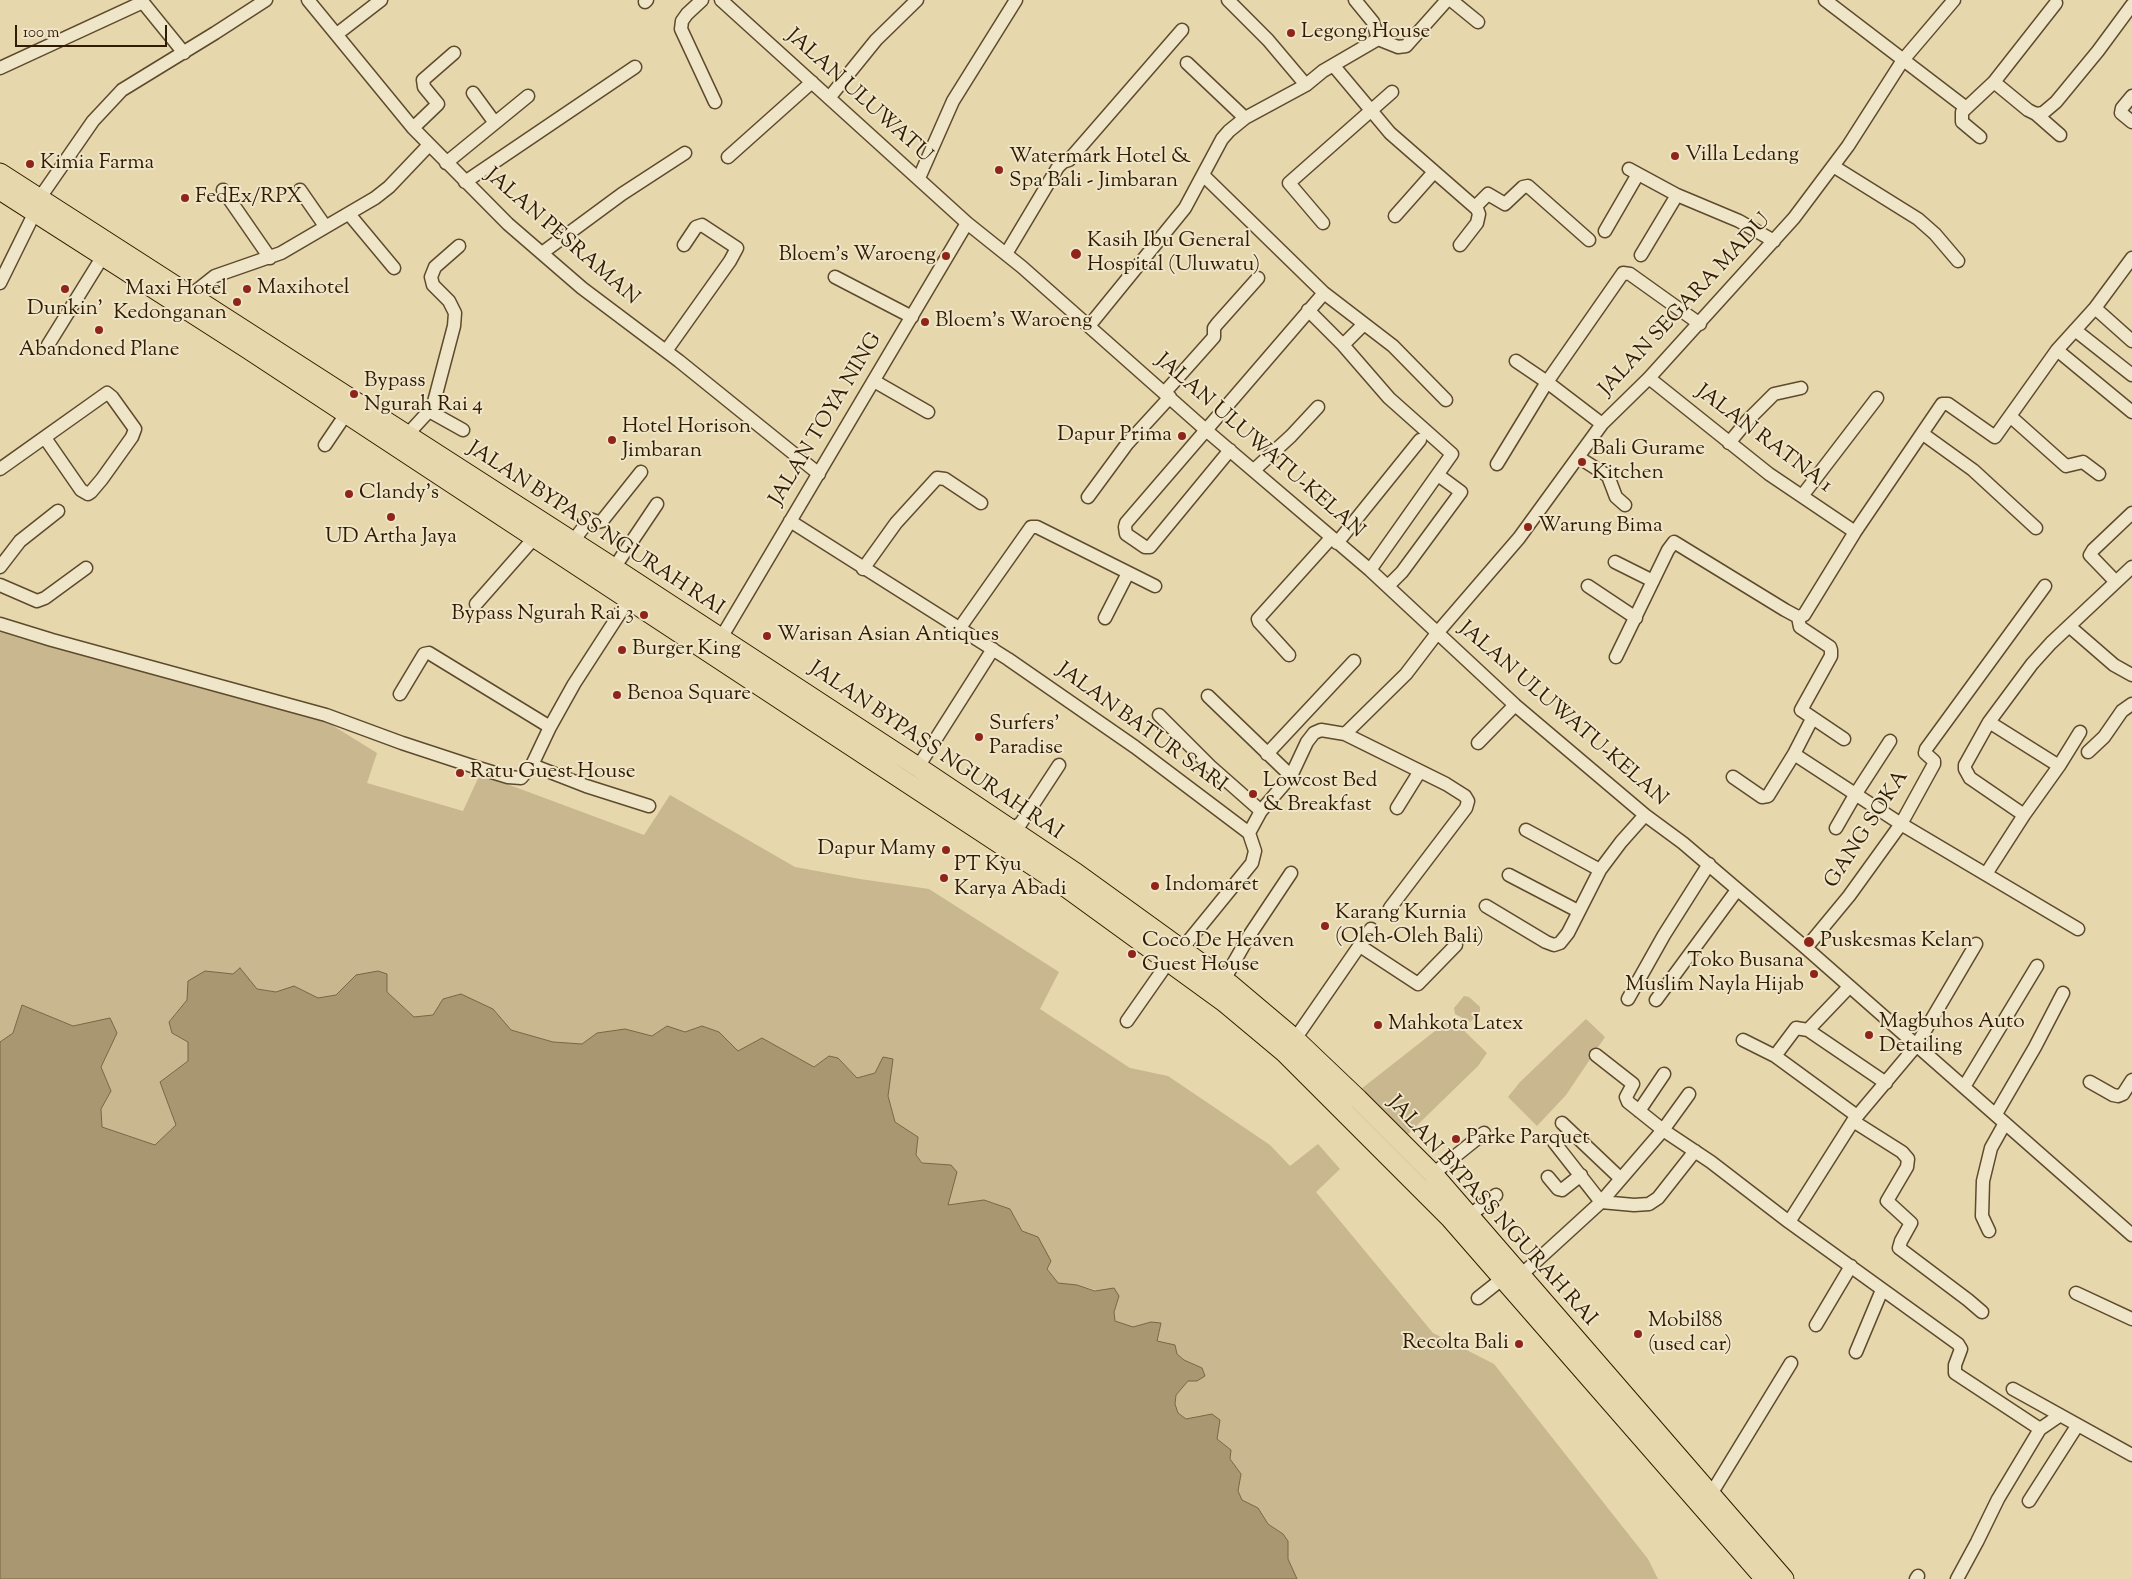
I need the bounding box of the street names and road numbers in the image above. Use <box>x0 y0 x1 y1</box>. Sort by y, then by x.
street label: JALAN ULUWATU <box>780 25 936 169</box>
street label: JALAN PESRAMAN <box>479 164 643 312</box>
street label: JALAN SEGARA MADU <box>1595 210 1777 402</box>
street label: JALAN TOYA NING <box>765 329 889 511</box>
street label: JALAN ULUWATU-KELAN <box>1149 349 1369 545</box>
street label: JALAN RATNA 1 <box>1690 381 1836 499</box>
street label: JALAN BYPASS NGURAH RAI <box>462 437 728 623</box>
street label: JALAN ULUWATU-KELAN <box>1452 617 1672 813</box>
street label: JALAN BYPASS NGURAH RAI <box>803 657 1067 847</box>
street label: JALAN BATUR SARI <box>1051 659 1231 799</box>
street label: GANG SOKA <box>1821 766 1915 894</box>
street label: JALAN BYPASS NGURAH RAI <box>1381 1092 1601 1332</box>

